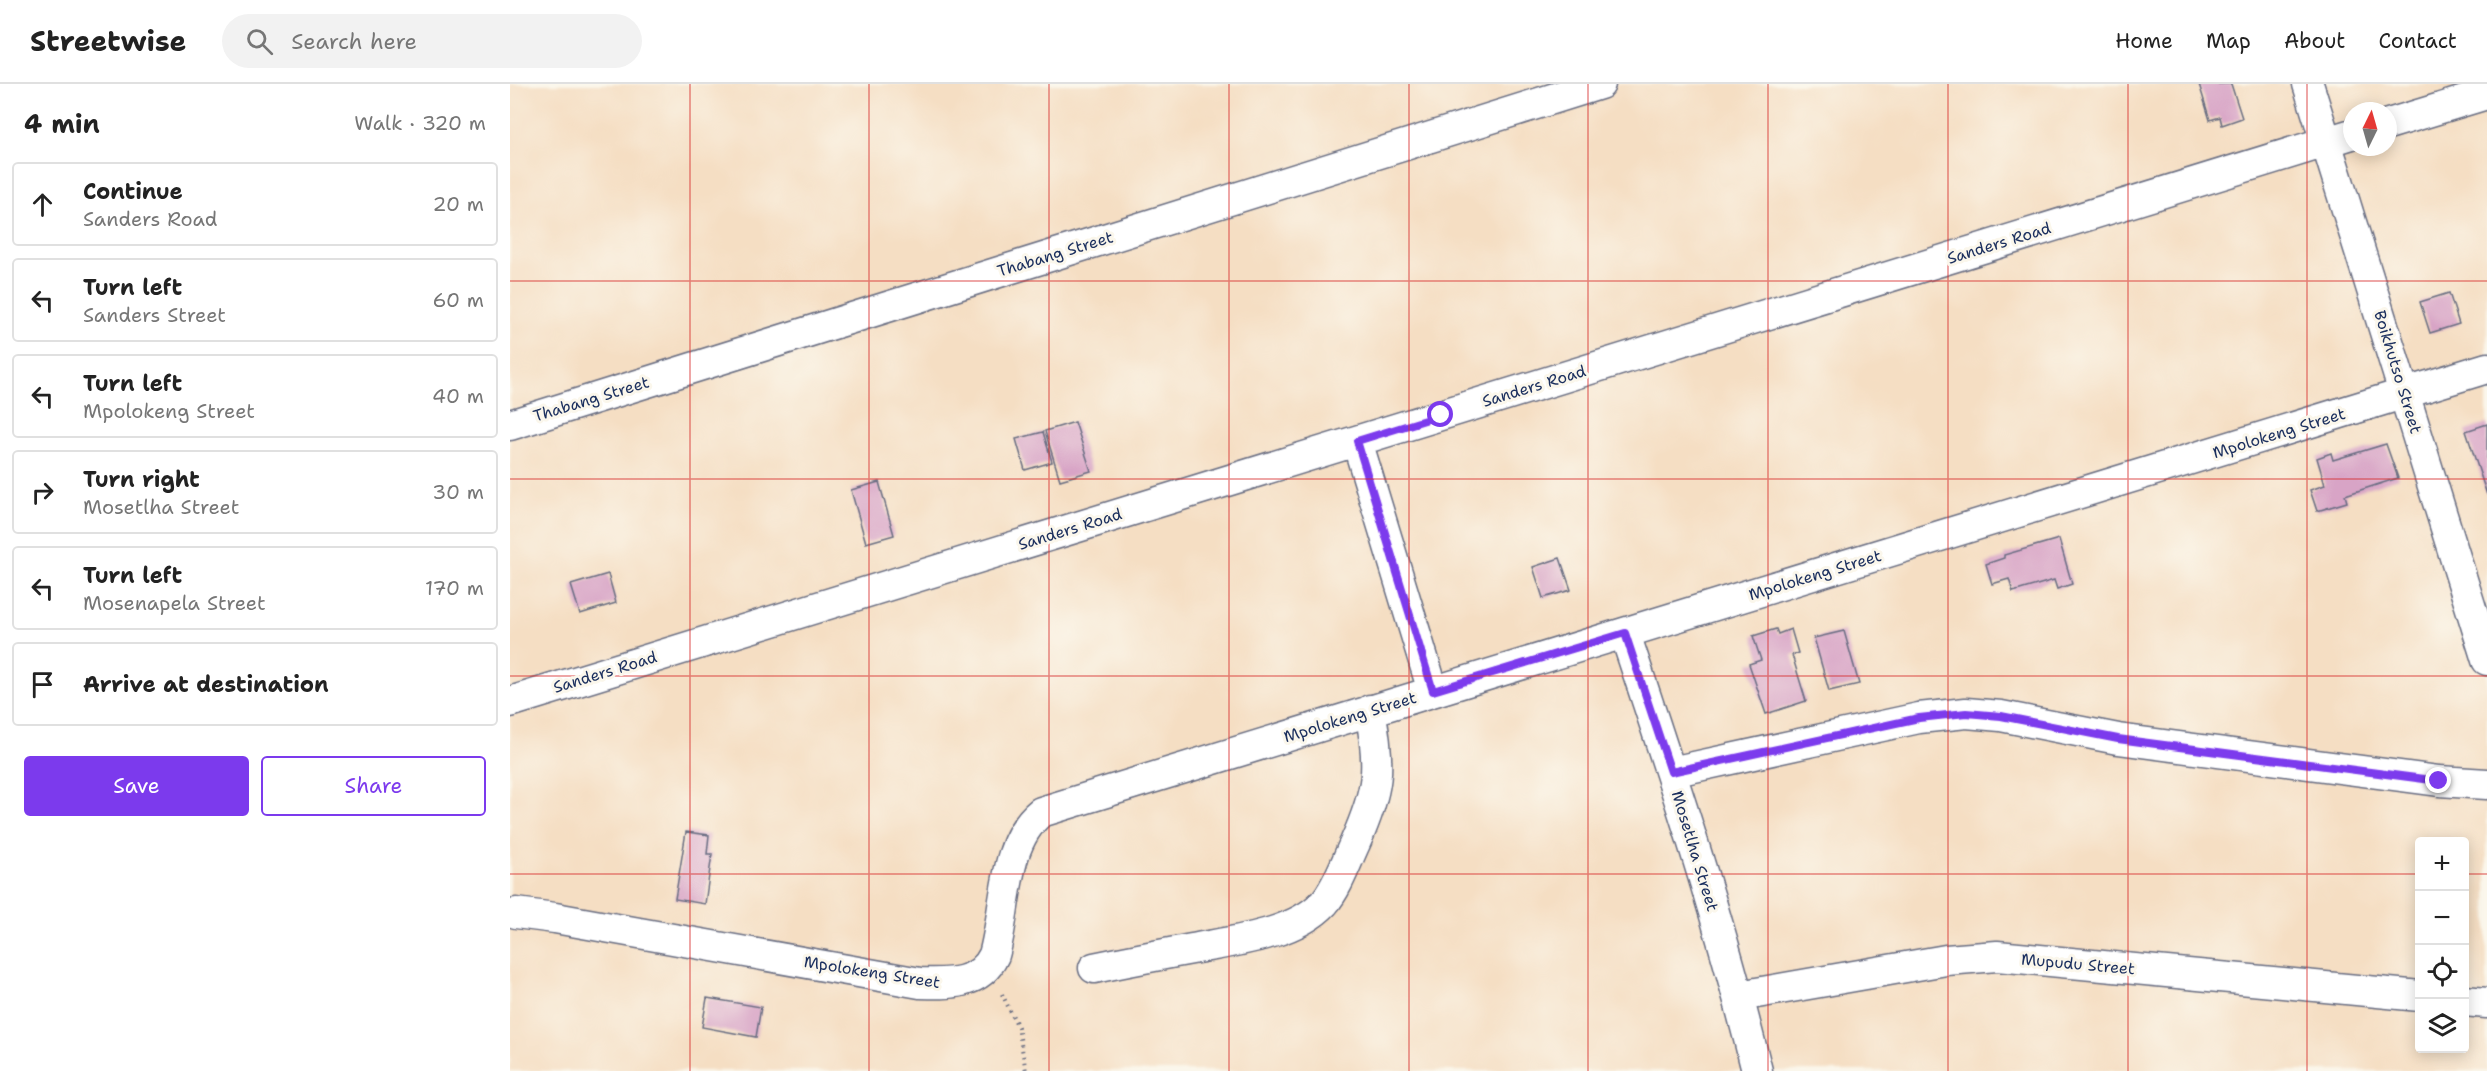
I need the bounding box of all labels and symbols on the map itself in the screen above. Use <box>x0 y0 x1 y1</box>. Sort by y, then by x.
north arrow <box>2343 102 2397 156</box>
street label: Sanders Road <box>1944 217 2054 269</box>
street label: Thabang Street <box>994 226 1116 282</box>
street label: Boikhutso Street <box>2369 308 2427 436</box>
street label: Sanders Road <box>1479 360 1589 412</box>
street label: Thabang Street <box>530 371 652 427</box>
route start <box>1427 401 1453 427</box>
street label: Mpolokeng Street <box>2210 403 2348 463</box>
street label: Sanders Road <box>1015 503 1125 555</box>
street label: Mpolokeng Street <box>1746 545 1884 605</box>
street label: Sanders Road <box>550 646 660 698</box>
street label: Mpolokeng Street <box>1281 687 1419 747</box>
route end <box>2425 767 2451 793</box>
street label: Mosetlha Street <box>1667 788 1723 914</box>
street label: Mupudu Street <box>2020 949 2136 979</box>
street label: Mpolokeng Street <box>802 951 942 993</box>

